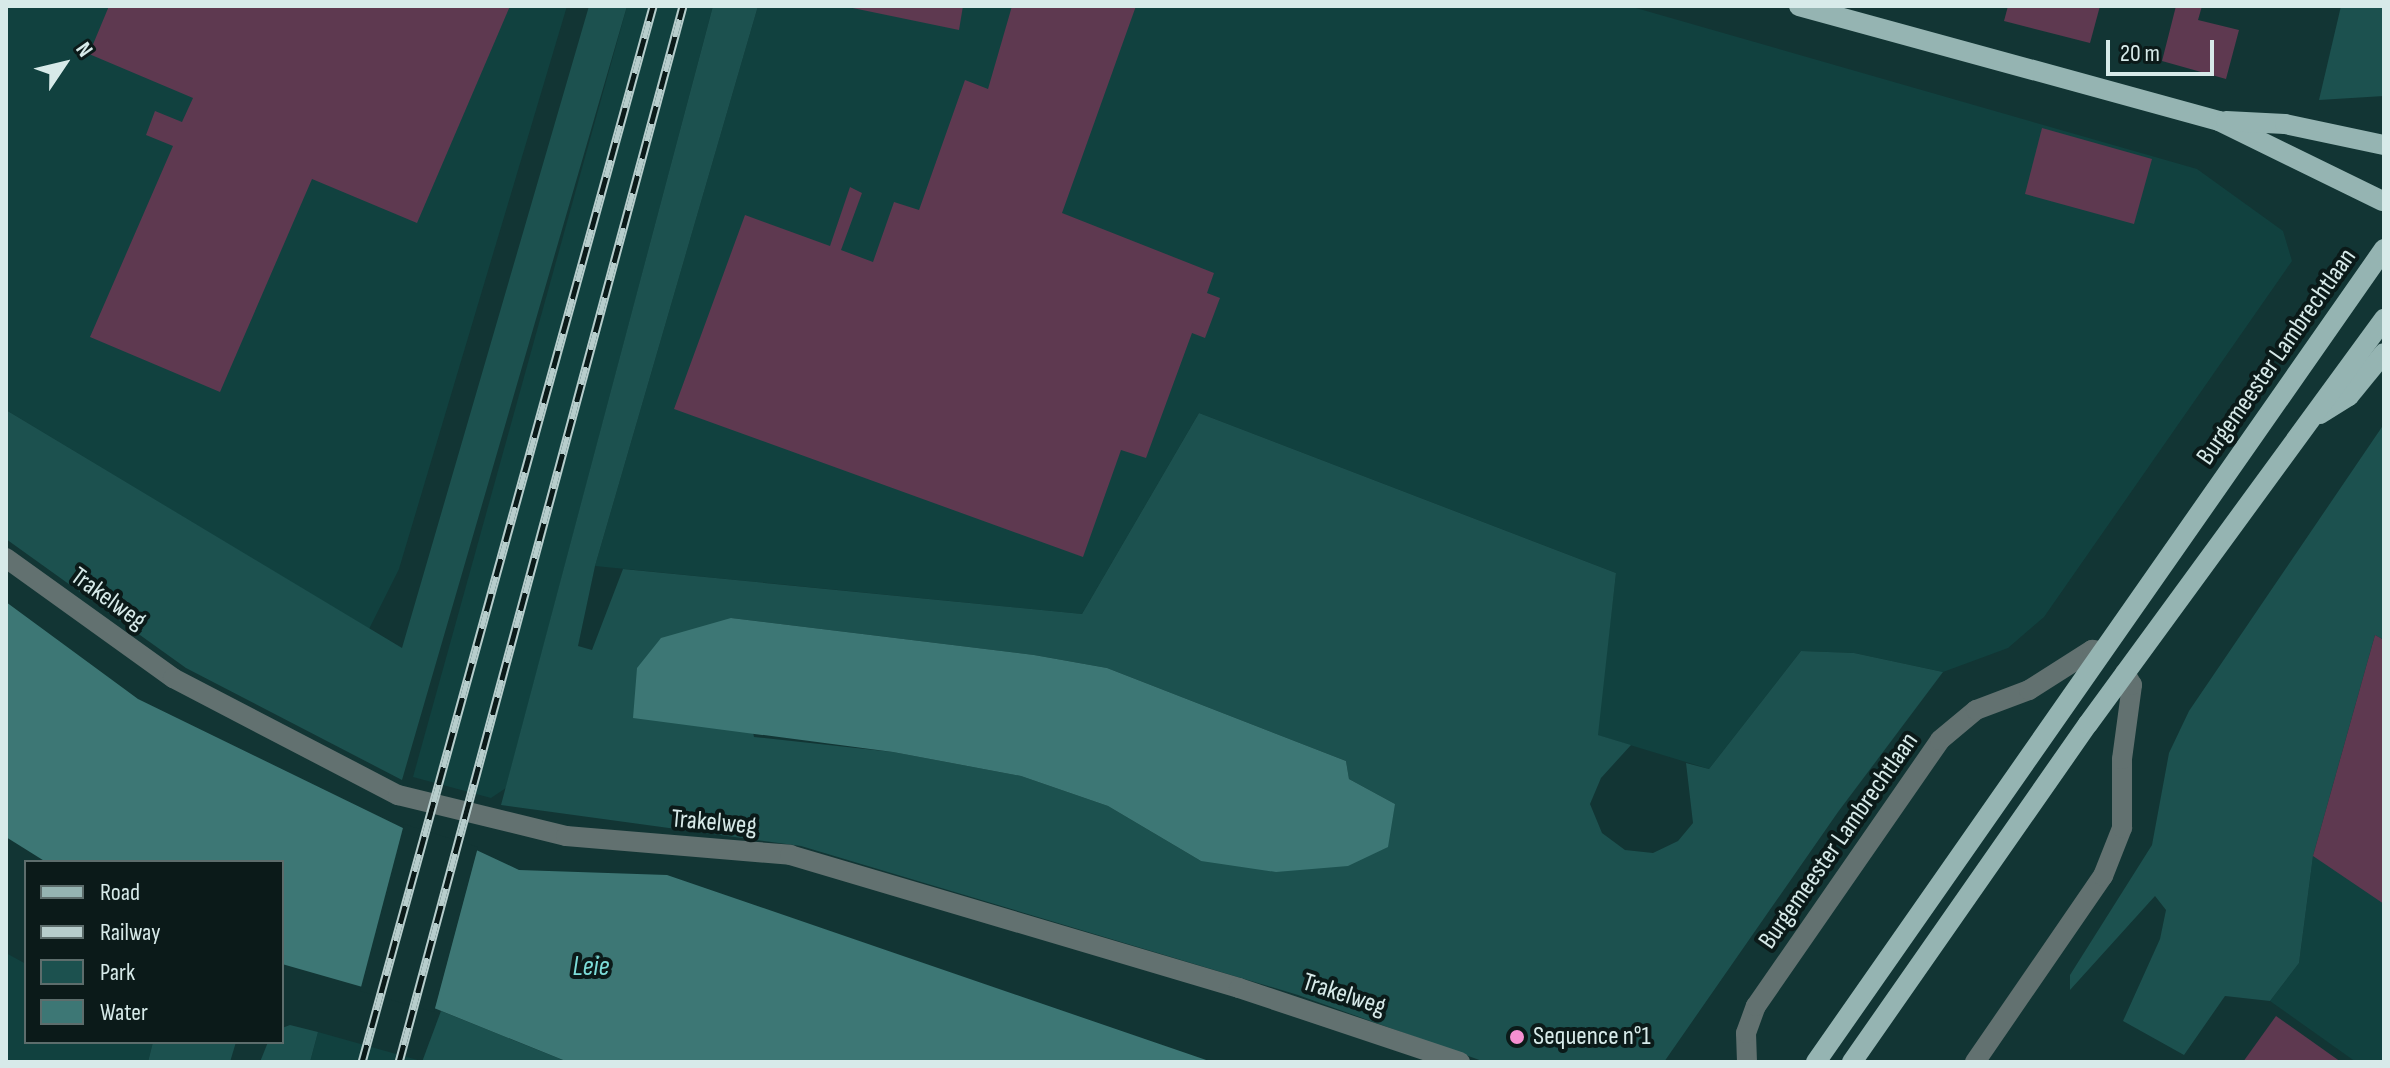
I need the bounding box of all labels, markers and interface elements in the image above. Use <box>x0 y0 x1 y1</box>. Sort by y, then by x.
north arrow <box>24 24 104 104</box>
scale bar <box>2110 24 2218 74</box>
text: N <box>70 37 98 63</box>
text: 20 m <box>2120 39 2160 68</box>
street label: Burgemeester Lambrechtlaan <box>2191 243 2363 471</box>
street label: Trakelweg <box>64 561 152 637</box>
street label: Burgemeester Lambrechtlaan <box>1753 727 1925 955</box>
street label: Trakelweg <box>670 804 758 842</box>
legend <box>24 860 284 1044</box>
text: Road <box>100 878 140 907</box>
text: Railway <box>100 918 160 947</box>
water label: Leie <box>573 950 609 984</box>
text: Park <box>100 958 135 987</box>
street label: Trakelweg <box>1298 967 1390 1023</box>
text: Water <box>100 998 148 1027</box>
place label: Sequence n°1 <box>1533 1021 1651 1053</box>
marker: Sequence n°1 <box>1508 1028 1526 1046</box>

